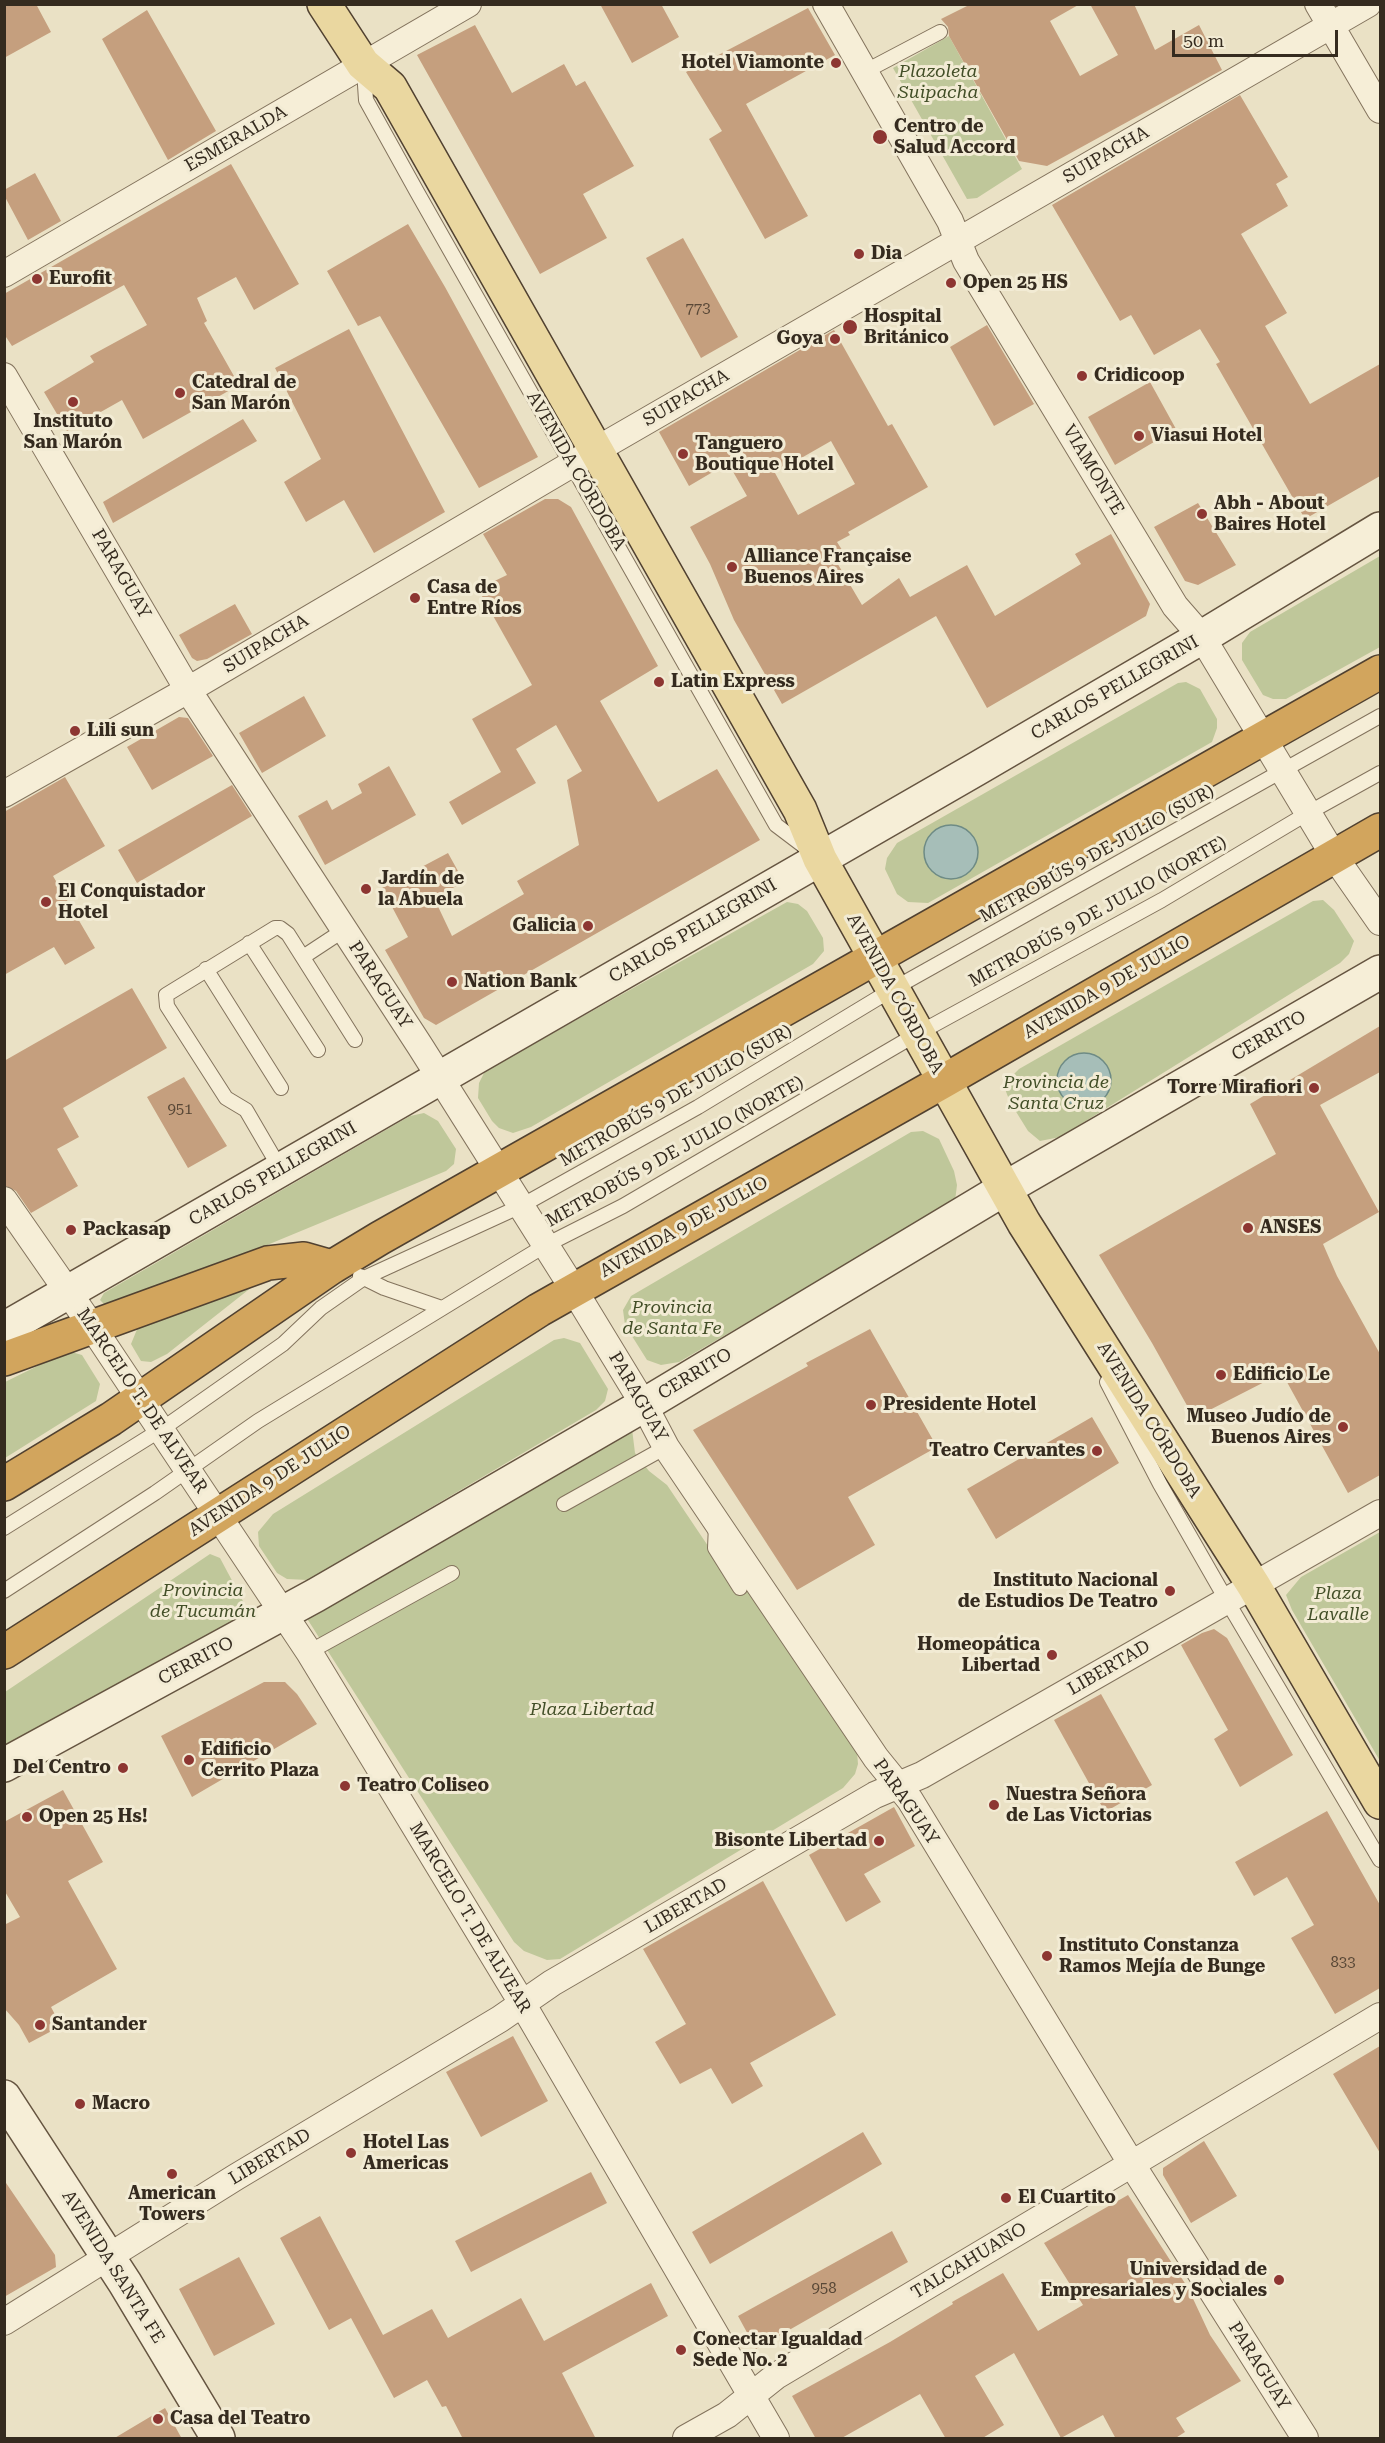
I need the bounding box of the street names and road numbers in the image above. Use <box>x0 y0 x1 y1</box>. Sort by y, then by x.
street label: ESMERALDA <box>181 101 291 177</box>
street label: SUIPACHA <box>1059 122 1153 188</box>
street label: SUIPACHA <box>639 365 733 431</box>
street label: AVENIDA CÓRDOBA <box>522 388 630 554</box>
street label: VIAMONTE <box>1058 421 1128 519</box>
street label: PARAGUAY <box>87 525 155 623</box>
street label: SUIPACHA <box>219 610 313 678</box>
street label: CARLOS PELLEGRINI <box>1027 631 1203 745</box>
street label: METROBÚS 9 DE JULIO (SUR) <box>976 780 1218 928</box>
street label: METROBÚS 9 DE JULIO (NORTE) <box>965 832 1231 992</box>
street label: CARLOS PELLEGRINI <box>605 874 781 988</box>
street label: AVENIDA CÓRDOBA <box>842 910 948 1078</box>
street label: AVENIDA 9 DE JULIO <box>1020 930 1194 1044</box>
street label: PARAGUAY <box>344 937 416 1033</box>
street label: CERRITO <box>1228 1006 1310 1066</box>
street label: METROBÚS 9 DE JULIO (SUR) <box>556 1020 796 1172</box>
street label: METROBÚS 9 DE JULIO (NORTE) <box>542 1072 808 1232</box>
street label: CARLOS PELLEGRINI <box>185 1117 361 1231</box>
street label: AVENIDA 9 DE JULIO <box>596 1172 772 1282</box>
street label: MARCELO T. DE ALVEAR <box>72 1304 212 1498</box>
street label: AVENIDA CÓRDOBA <box>1092 1338 1206 1502</box>
street label: CERRITO <box>654 1344 736 1404</box>
street label: PARAGUAY <box>604 1348 672 1446</box>
street label: AVENIDA 9 DE JULIO <box>185 1420 355 1542</box>
street label: CERRITO <box>155 1632 237 1690</box>
street label: LIBERTAD <box>1064 1636 1154 1700</box>
street label: PARAGUAY <box>868 1755 944 1849</box>
street label: MARCELO T. DE ALVEAR <box>404 1819 536 2017</box>
street label: LIBERTAD <box>641 1874 731 1938</box>
street label: LIBERTAD <box>225 2124 315 2190</box>
street label: AVENIDA SANTA FE <box>57 2186 169 2348</box>
street label: TALCAHUANO <box>907 2218 1031 2304</box>
street label: PARAGUAY <box>1223 2318 1295 2414</box>

